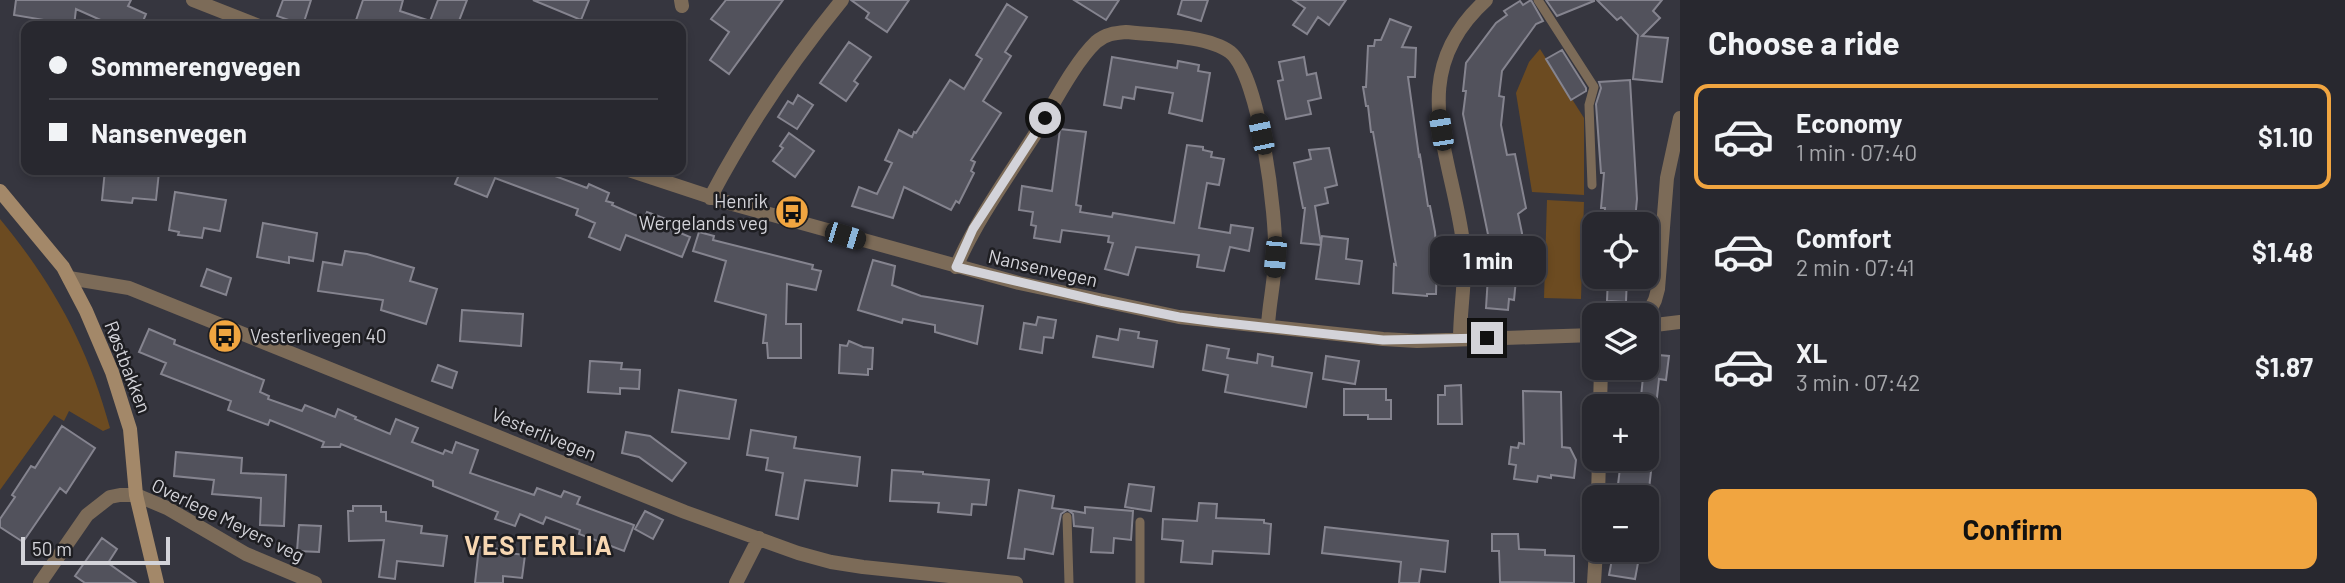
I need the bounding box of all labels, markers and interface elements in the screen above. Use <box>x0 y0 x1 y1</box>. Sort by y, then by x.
text: Choose a ride <box>1708 23 1900 61</box>
text: Sommerengvegen <box>91 50 301 81</box>
route start <box>1029 102 1061 134</box>
icon: car <box>1712 105 1775 168</box>
text: Economy <box>1796 107 1902 138</box>
car <box>1428 108 1455 152</box>
car <box>1247 111 1276 157</box>
text: Nansenvegen <box>91 117 247 148</box>
text: $1.10 <box>2258 121 2313 152</box>
text: 1 min · 07:40 <box>1796 138 1917 166</box>
place label: Henrik Wergelands veg <box>639 189 768 234</box>
bus stop icon: Henrik Wergelands veg <box>773 193 811 231</box>
map controls <box>1582 212 1659 562</box>
button: locate <box>1582 212 1659 289</box>
car <box>822 220 869 252</box>
icon: car <box>1712 220 1775 283</box>
text: Comfort <box>1796 222 1892 253</box>
car <box>1263 235 1288 279</box>
callout: 1 min <box>1429 236 1545 286</box>
text: $1.48 <box>2252 236 2313 267</box>
street label: Nansenvegen <box>986 244 1100 291</box>
text: 1 min <box>1463 246 1513 274</box>
text: 2 min · 07:41 <box>1796 253 1915 281</box>
button: layers <box>1582 303 1659 380</box>
bus stop icon: Vesterlivegen 40 <box>206 317 244 355</box>
street label: Røstbakken <box>100 318 157 416</box>
route end <box>1471 322 1503 354</box>
place label: Vesterlivegen 40 <box>250 324 387 347</box>
icon: car <box>1712 335 1775 398</box>
text: XL <box>1796 337 1827 368</box>
text: $1.87 <box>2255 351 2313 382</box>
text: 3 min · 07:42 <box>1796 368 1920 396</box>
button: + <box>1582 394 1659 471</box>
street label: Vesterlivegen <box>488 402 600 465</box>
street label: Overlege Meyers veg <box>148 473 308 566</box>
button: − <box>1582 485 1659 562</box>
button: Confirm <box>1708 489 2317 569</box>
district label: VESTERLIA <box>464 529 614 560</box>
scale bar <box>21 534 170 566</box>
text: 50 m <box>32 537 72 560</box>

